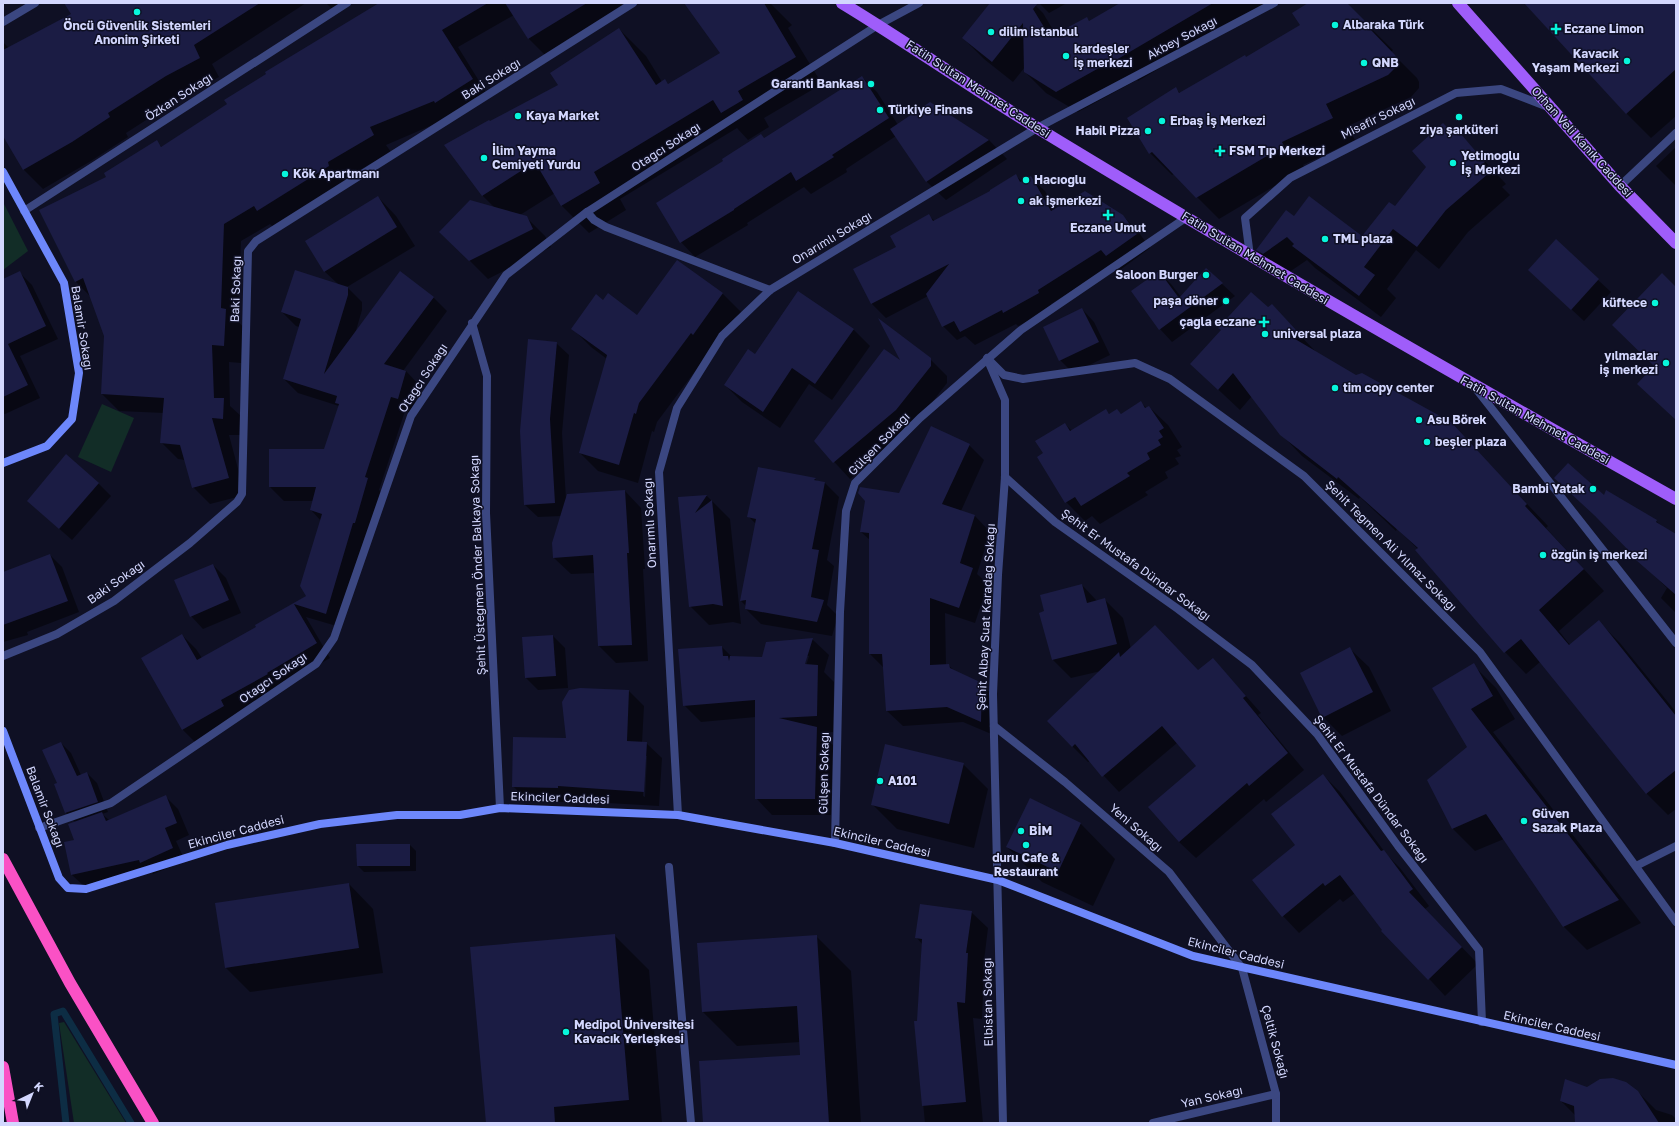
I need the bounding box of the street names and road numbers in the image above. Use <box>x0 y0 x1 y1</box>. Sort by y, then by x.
street label: Akbey Sokağı <box>1144 13 1220 62</box>
street label: Fatih Sultan Mehmet Caddesi <box>903 36 1053 141</box>
street label: Baki Sokağı <box>458 55 523 103</box>
street label: Özkan Sokağı <box>142 69 215 124</box>
street label: Orhan Veli Kanık Caddesi <box>1529 83 1636 200</box>
street label: Misafir Sokağı <box>1338 93 1417 142</box>
street label: Otağcı Sokağı <box>628 119 703 175</box>
street label: Onarımlı Sokağı <box>789 208 874 267</box>
street label: Fatih Sultan Mehmet Caddesi <box>1179 208 1331 307</box>
street label: Baki Sokağı <box>227 255 244 323</box>
street label: Balamir Sokağı <box>68 284 97 372</box>
street label: Otağcı Sokağı <box>395 340 451 415</box>
street label: Fatih Sultan Mehmet Caddesi <box>1458 372 1613 467</box>
street label: Gülşen Sokağı <box>845 409 913 478</box>
street label: Şehit Üsteğmen Önder Balkaya Sokağı <box>466 455 489 675</box>
street label: Onarımlı Sokağı <box>640 477 659 569</box>
street label: Şehit Teğmen Ali Yılmaz Sokağı <box>1323 477 1460 614</box>
street label: Şehit Er Mustafa Dündar Sokağı <box>1059 505 1214 624</box>
street label: Şehit Albay Suat Karadağ Sokağı <box>973 523 998 711</box>
street label: Baki Sokağı <box>84 556 147 607</box>
street label: Otağcı Sokağı <box>236 649 310 707</box>
street label: Şehit Er Mustafa Dündar Sokağı <box>1311 712 1432 866</box>
street label: Gülşen Sokağı <box>815 732 832 814</box>
street label: Balamir Sokağı <box>23 764 68 850</box>
street label: Ekinciler Caddesi <box>510 788 610 807</box>
street label: Yeni Sokağı <box>1106 800 1166 855</box>
street label: Ekinciler Caddesi <box>186 811 286 852</box>
street label: Ekinciler Caddesi <box>832 823 932 860</box>
street label: Ekinciler Caddesi <box>1186 933 1286 972</box>
street label: Elbistan Sokağı <box>979 957 996 1047</box>
street label: Çeltik Sokaḡı <box>1258 1003 1292 1080</box>
street label: Ekinciler Caddesi <box>1502 1007 1602 1044</box>
street label: Yan Sokağı <box>1180 1082 1244 1111</box>

